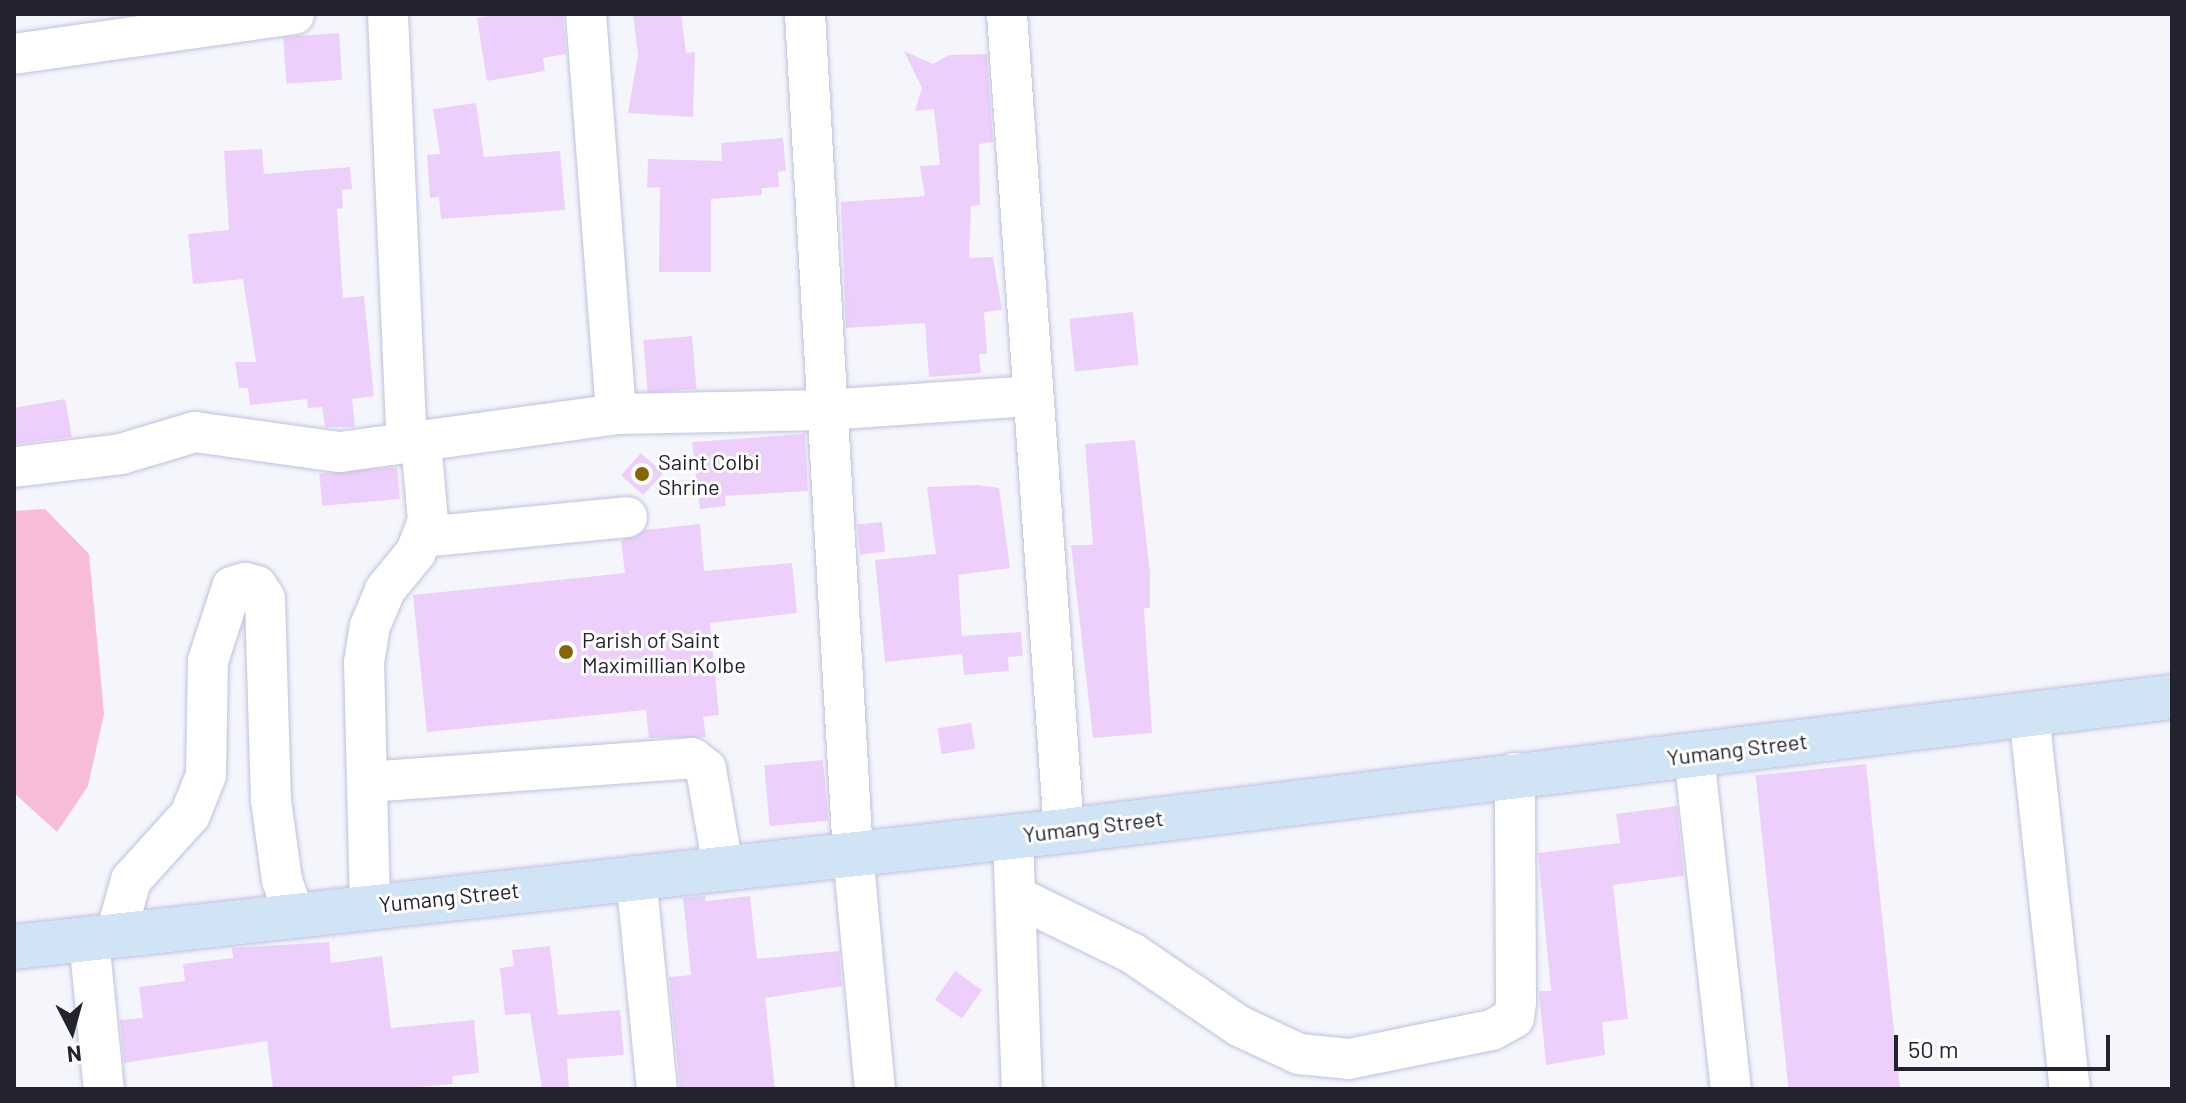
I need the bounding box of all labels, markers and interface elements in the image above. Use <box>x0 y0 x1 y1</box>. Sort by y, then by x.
place label: Saint Colbi Shrine <box>658 448 760 500</box>
marker: Saint Colbi Shrine <box>633 465 651 483</box>
place label: Parish of Saint Maximillian Kolbe <box>582 626 746 678</box>
marker: Parish of Saint Maximillian Kolbe <box>557 643 575 661</box>
street label: Yumang Street <box>1665 727 1809 771</box>
street label: Yumang Street <box>1021 804 1165 848</box>
street label: Yumang Street <box>377 876 521 918</box>
north arrow <box>32 991 112 1071</box>
scale bar <box>1898 1019 2114 1069</box>
text: 50 m <box>1908 1034 1959 1063</box>
text: N <box>66 1041 83 1069</box>

